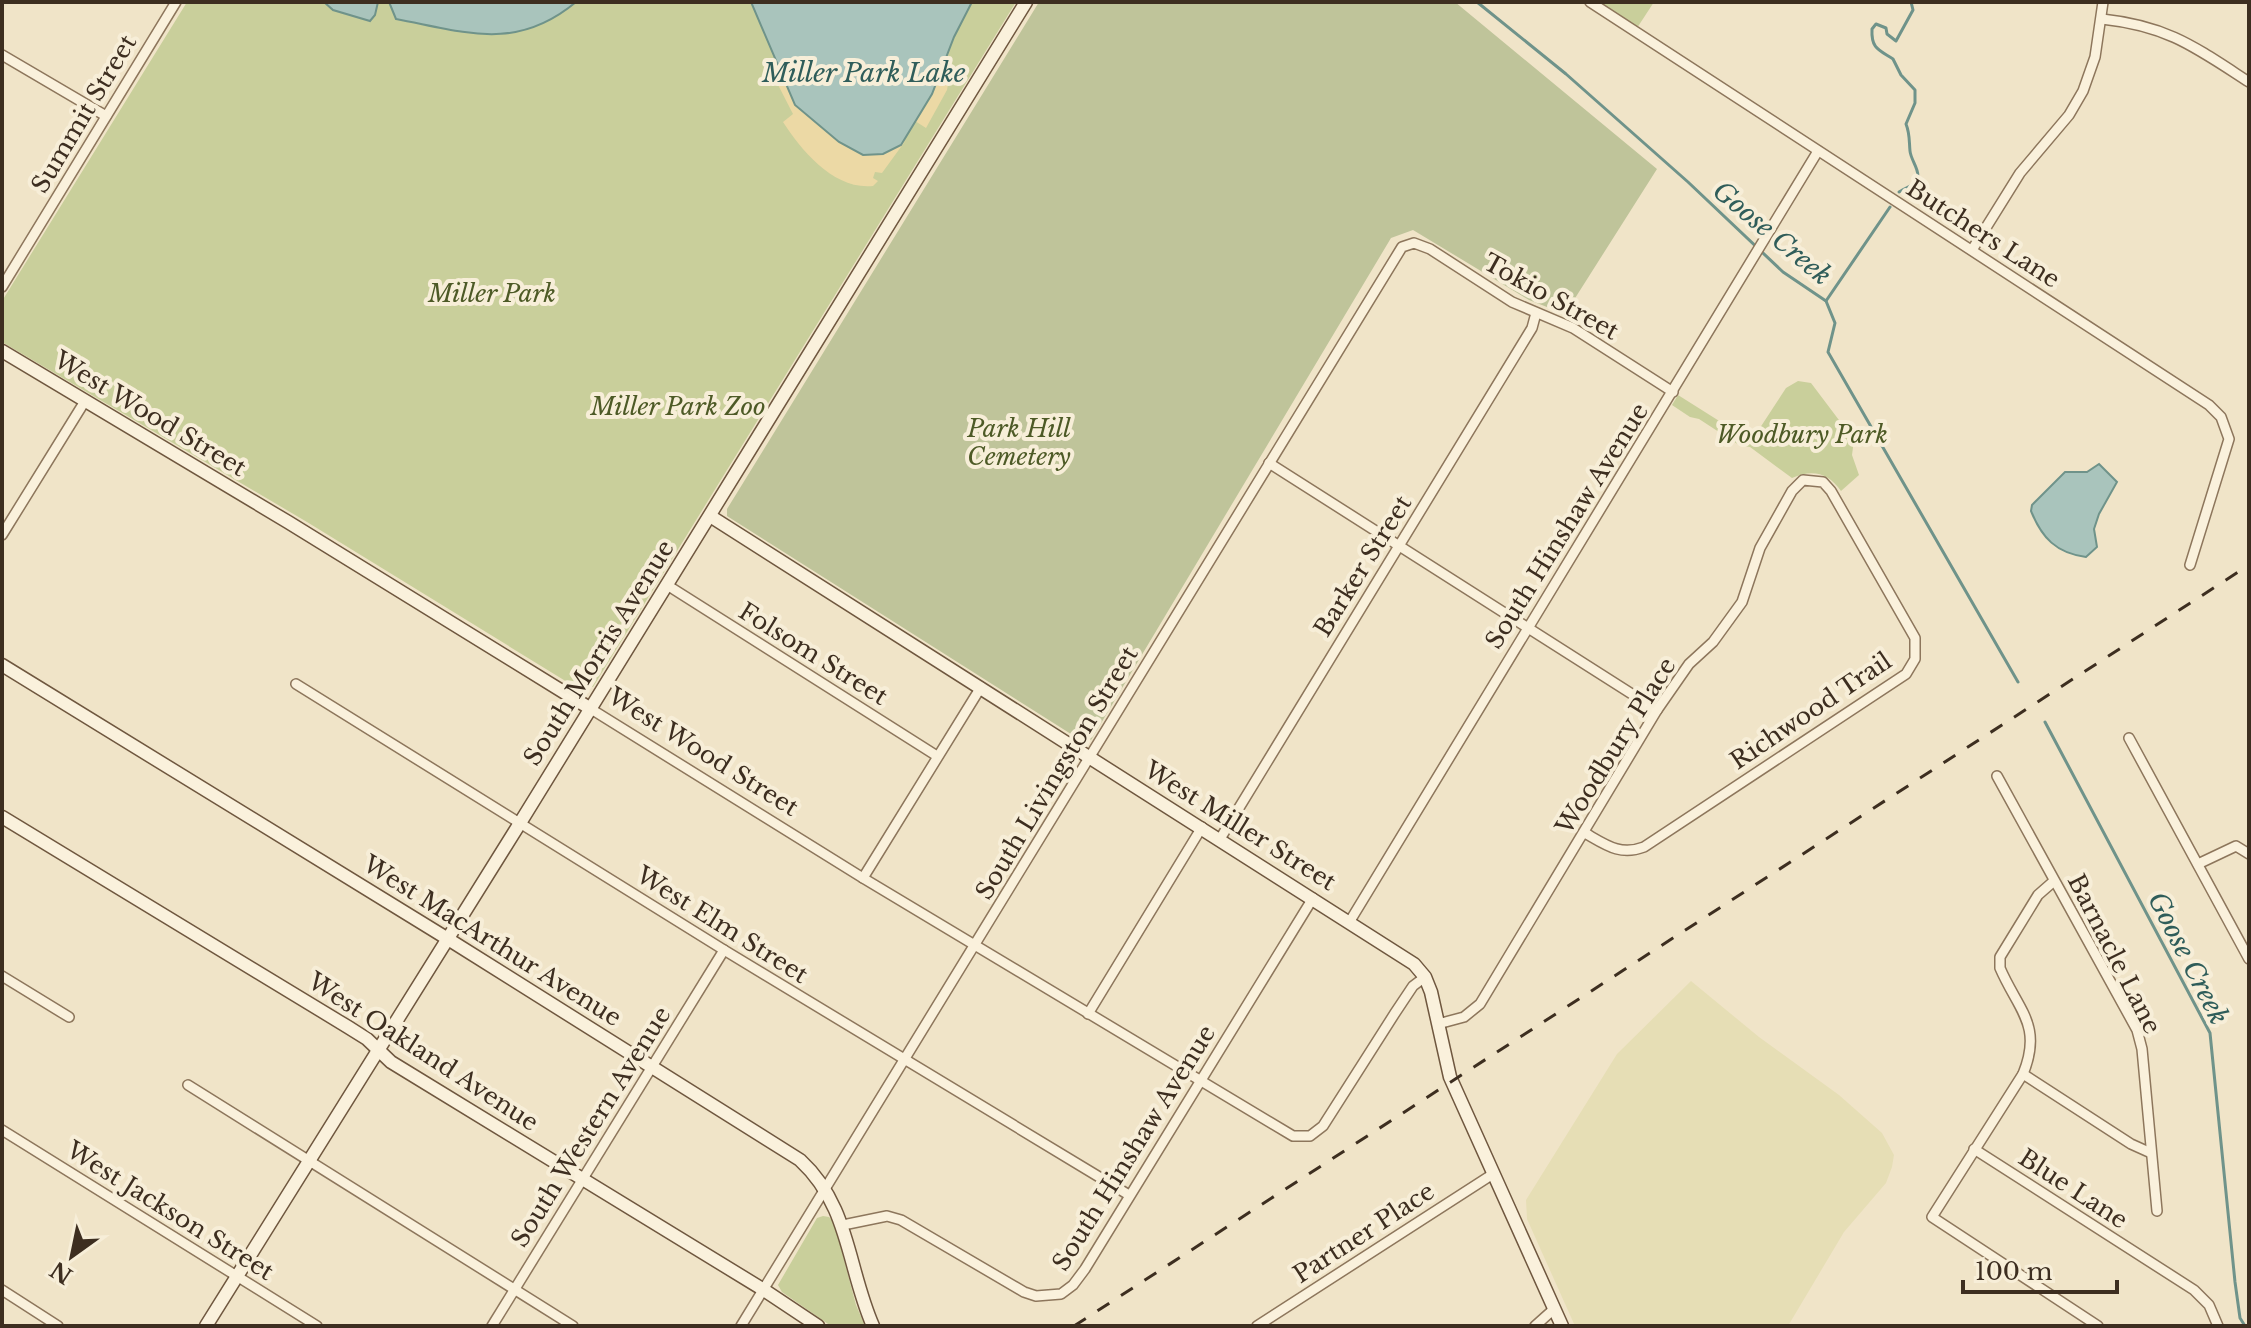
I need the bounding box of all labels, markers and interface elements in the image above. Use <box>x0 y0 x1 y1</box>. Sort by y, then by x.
street label: Summit Street <box>25 29 142 198</box>
water label: Miller Park Lake <box>761 57 966 89</box>
street label: Butchers Lane <box>1901 173 2065 294</box>
water label: Goose Creek <box>1706 174 1838 292</box>
street label: Tokio Street <box>1479 248 1624 346</box>
park label: Miller Park <box>427 279 556 308</box>
street label: West Wood Street <box>48 344 252 482</box>
park label: Miller Park Zoo <box>589 392 766 421</box>
street label: South Hinshaw Avenue <box>1479 398 1654 654</box>
park label: Park Hill Cemetery <box>966 414 1071 471</box>
park label: Woodbury Park <box>1716 420 1888 449</box>
street label: Barker Street <box>1308 490 1417 642</box>
street label: South Morris Avenue <box>517 535 680 771</box>
street label: Folsom Street <box>733 596 893 711</box>
street label: South Livingston Street <box>969 641 1144 905</box>
street label: Richwood Trail <box>1725 646 1897 775</box>
street label: Woodbury Place <box>1549 652 1682 840</box>
street label: West Wood Street <box>602 681 804 822</box>
street label: West Miller Street <box>1138 754 1341 896</box>
street label: West MacArthur Avenue <box>357 849 627 1032</box>
street label: West Elm Street <box>630 860 814 989</box>
street label: Barnacle Lane <box>2062 869 2167 1038</box>
water label: Goose Creek <box>2141 886 2235 1030</box>
street label: West Oakland Avenue <box>302 966 544 1137</box>
street label: South Western Avenue <box>505 1001 677 1252</box>
street label: South Hinshaw Avenue <box>1046 1020 1221 1276</box>
street label: West Jackson Street <box>60 1134 279 1286</box>
street label: Blue Lane <box>2013 1143 2133 1235</box>
street label: Partner Place <box>1288 1176 1440 1289</box>
north arrow <box>32 1216 112 1296</box>
scale bar <box>1963 1244 2117 1294</box>
text: N <box>45 1255 77 1289</box>
text: 100 m <box>1975 1257 2053 1286</box>

